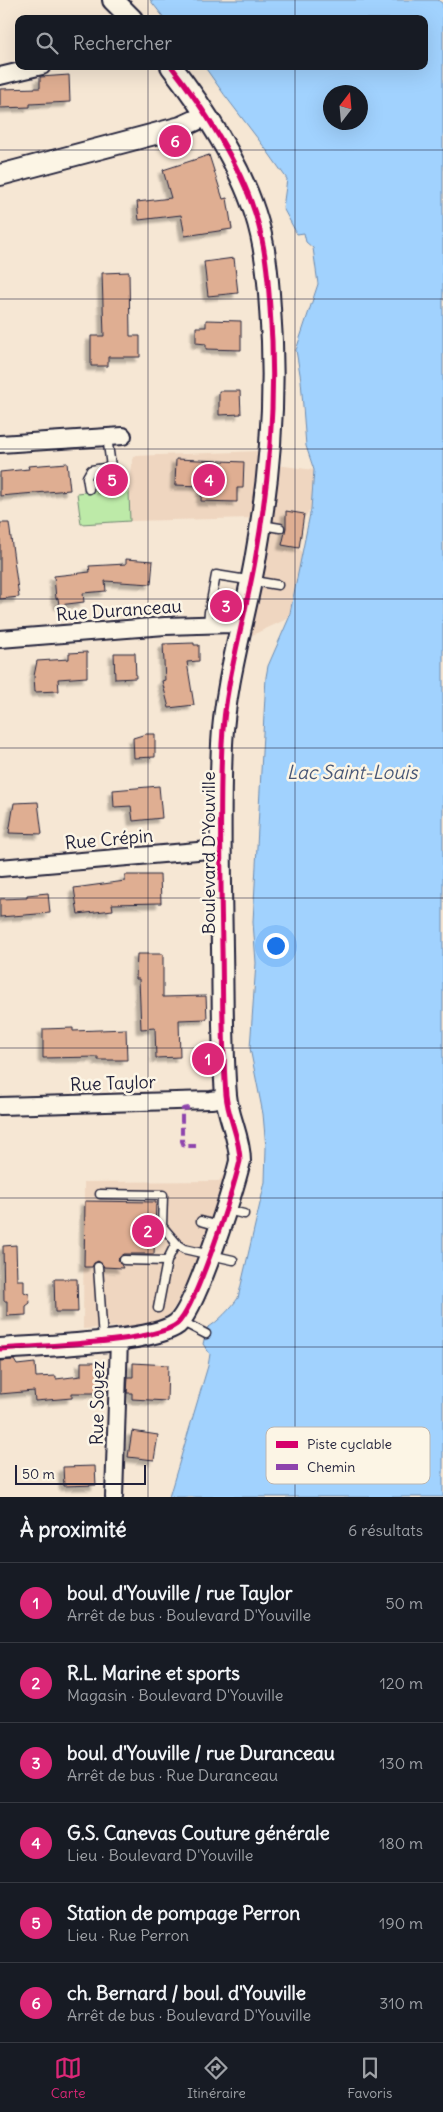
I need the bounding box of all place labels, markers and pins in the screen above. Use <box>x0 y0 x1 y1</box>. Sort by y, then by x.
pin: 6 <box>159 122 191 160</box>
pin: 5 <box>96 461 128 499</box>
pin: 4 <box>193 461 225 499</box>
pin: 3 <box>210 587 242 625</box>
pin: 1 <box>192 1040 224 1078</box>
pin: 2 <box>132 1212 164 1250</box>

